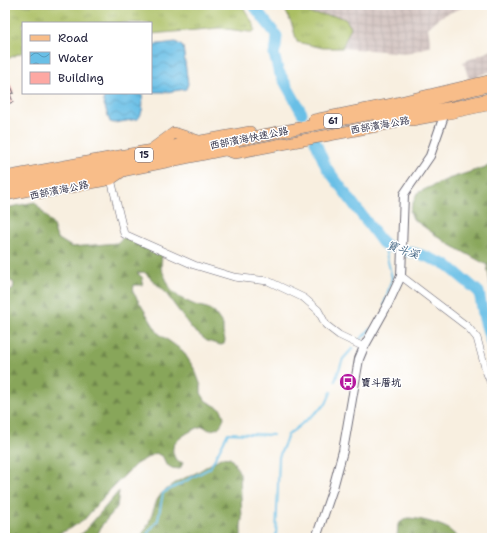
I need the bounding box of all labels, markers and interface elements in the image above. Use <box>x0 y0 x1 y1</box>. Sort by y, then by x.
legend <box>22 22 152 94</box>
text: Road <box>58 30 89 46</box>
text: Water <box>58 50 94 66</box>
text: Building <box>58 70 104 86</box>
street label: 西部濱海公路 <box>349 113 411 137</box>
road number: 61 <box>324 114 342 128</box>
street label: 西部濱海快速公路 <box>208 124 290 152</box>
road number: 15 <box>135 148 153 162</box>
street label: 西部濱海公路 <box>28 178 90 202</box>
water label: 寶斗溪 <box>385 238 422 263</box>
bus stop icon: 寶斗厝坑 <box>338 372 358 392</box>
place label: 寶斗厝坑 <box>361 376 401 389</box>

